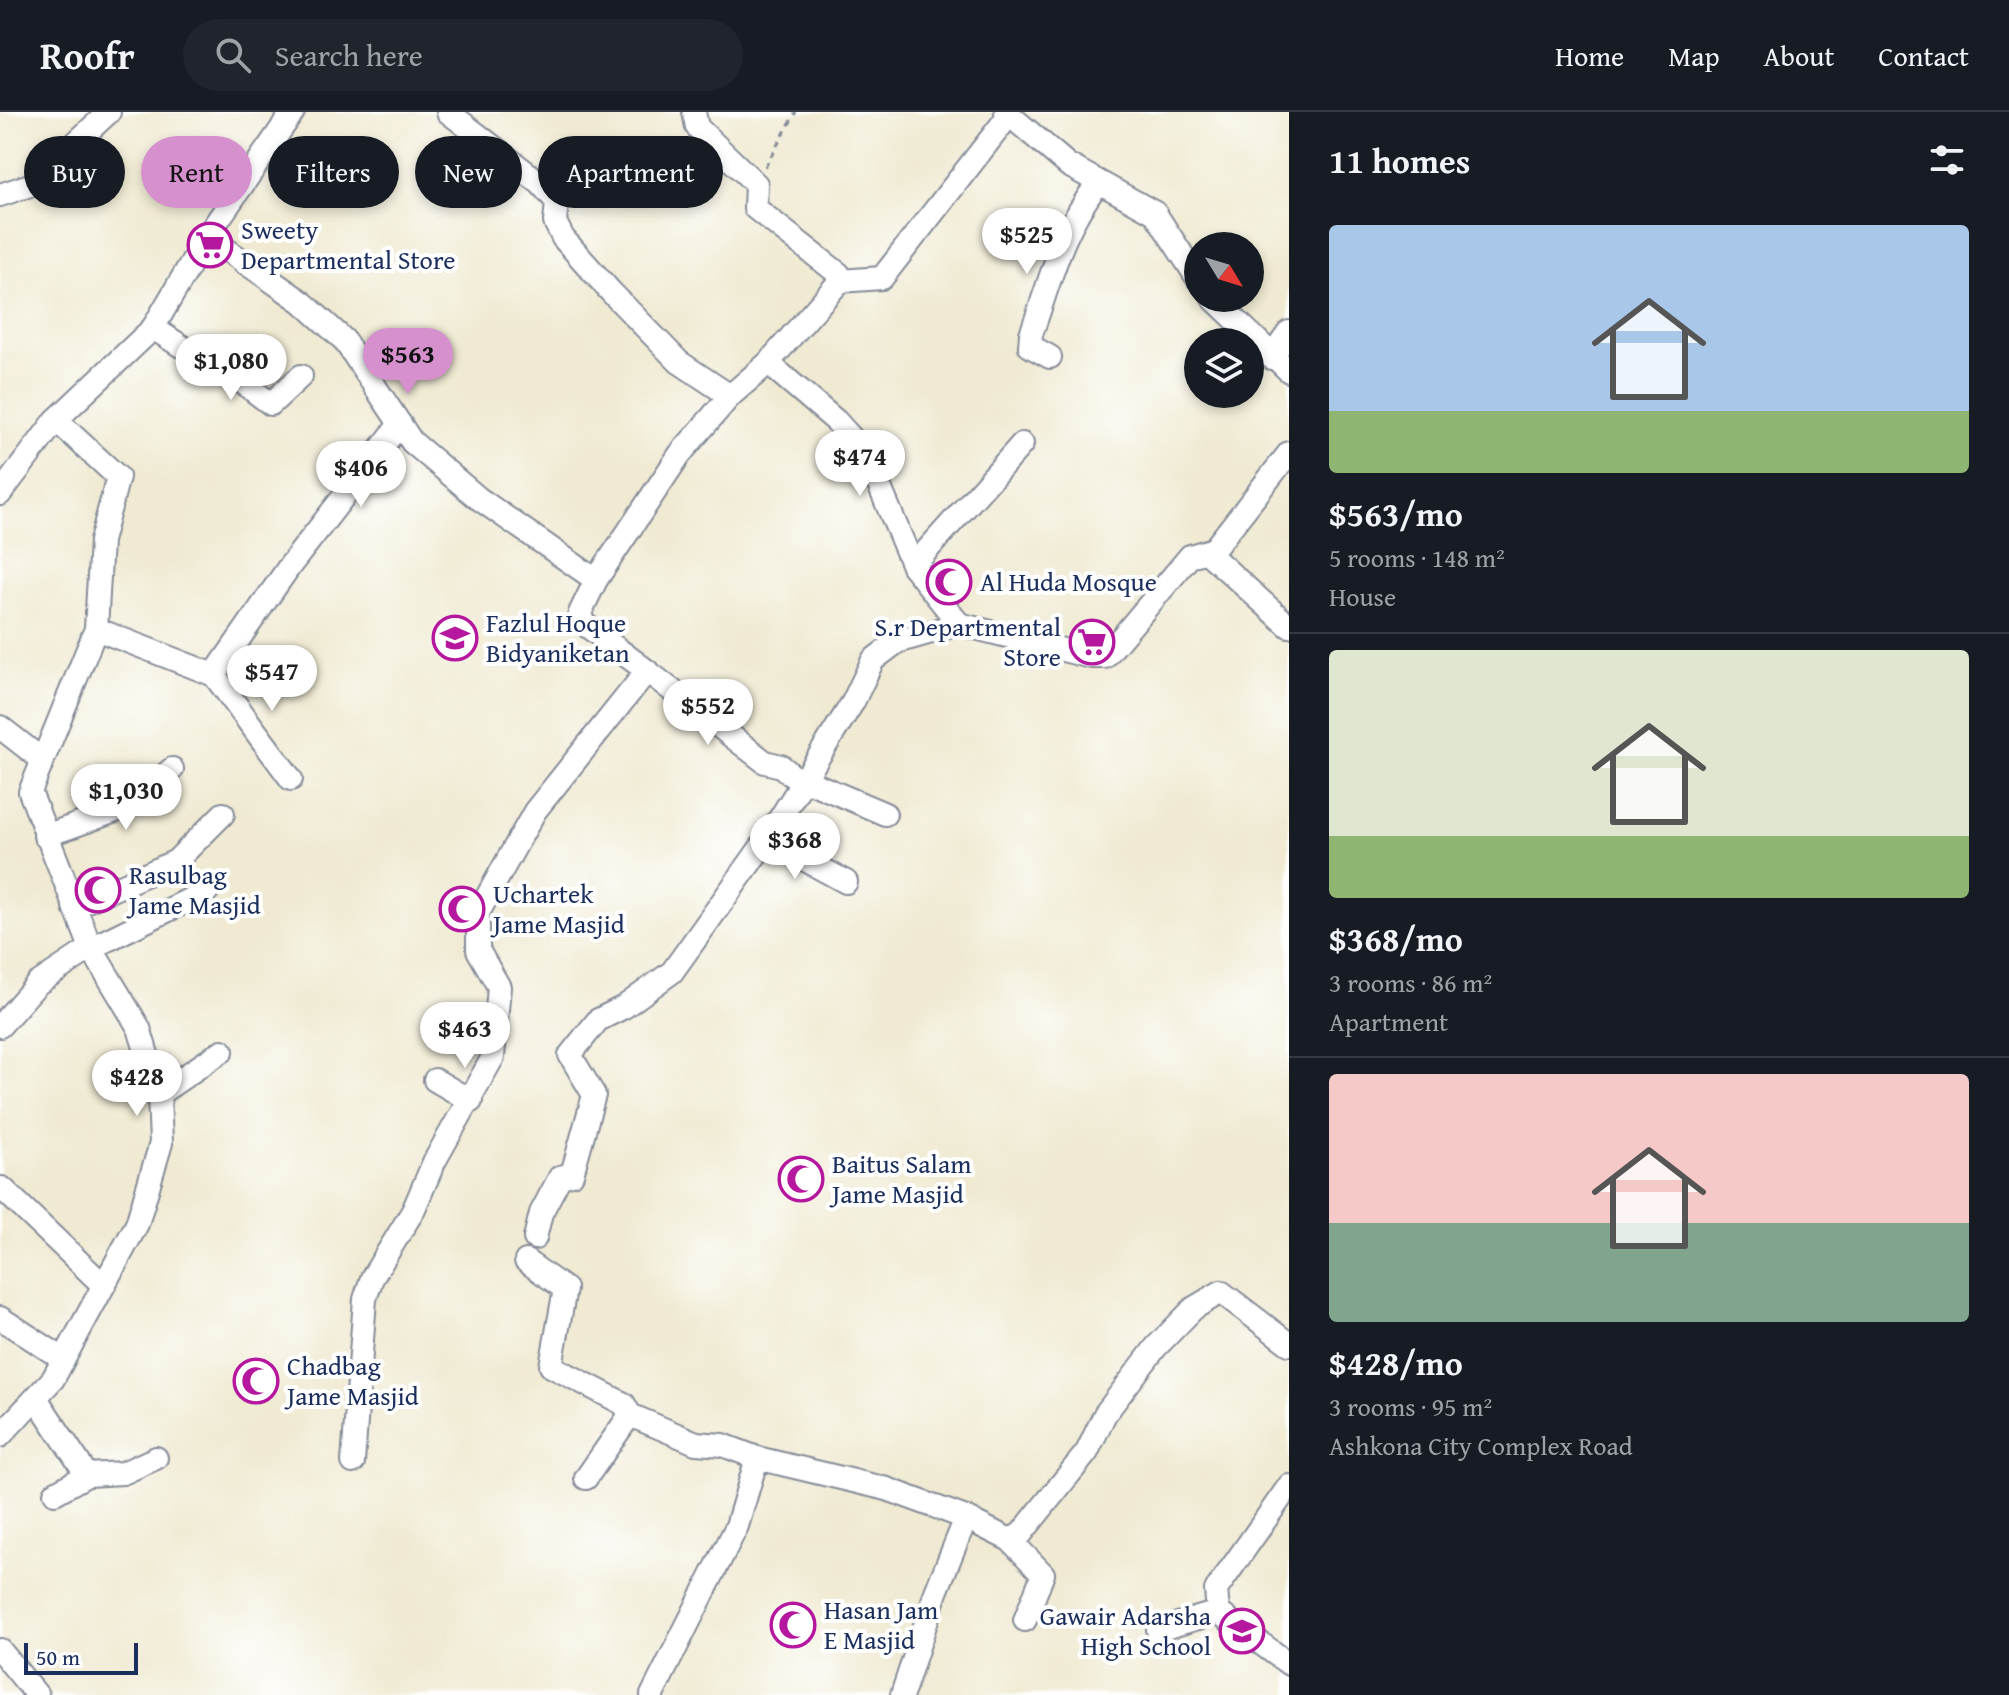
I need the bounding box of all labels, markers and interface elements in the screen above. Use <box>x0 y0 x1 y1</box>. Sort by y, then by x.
search box <box>183 19 743 91</box>
text: Roofr <box>40 27 135 83</box>
icon: search <box>211 33 255 77</box>
text: Search here <box>275 33 423 77</box>
text: Home <box>1555 35 1624 76</box>
text: Map <box>1668 35 1720 76</box>
text: About <box>1764 35 1834 76</box>
text: Contact <box>1878 35 1969 76</box>
chip: Buy <box>24 136 125 208</box>
chip: Rent <box>141 136 252 208</box>
chip: Filters <box>268 136 399 208</box>
chip: New <box>415 136 522 208</box>
chip: Apartment <box>538 136 723 208</box>
text: 11 homes <box>1329 136 1470 185</box>
icon: filters <box>1925 138 1969 182</box>
pin: $525 <box>980 208 1074 276</box>
place label: Sweety Departmental Store <box>241 210 455 279</box>
text: $525 <box>1000 214 1054 253</box>
supermarket icon: Sweety Departmental Store <box>186 221 234 269</box>
north arrow <box>1184 232 1264 312</box>
map controls <box>1184 232 1264 408</box>
icon: home <box>1577 277 1721 421</box>
pin: $563 <box>361 328 455 396</box>
button: layers <box>1184 328 1264 408</box>
pin: $1,080 <box>166 334 296 402</box>
text: $563 <box>381 334 435 373</box>
text: $1,080 <box>194 340 268 379</box>
pin: $474 <box>813 430 907 498</box>
text: $474 <box>833 436 887 475</box>
pin: $406 <box>314 441 408 509</box>
text: $406 <box>334 447 388 486</box>
text: $563/mo <box>1329 489 1463 538</box>
text: 5 rooms · 148 m² <box>1329 538 1505 577</box>
mosque icon: Al Huda Mosque <box>925 558 973 606</box>
place label: Al Huda Mosque <box>980 562 1157 601</box>
text: House <box>1329 577 1396 616</box>
place label: Fazlul Hoque Bidyaniketan <box>486 603 630 672</box>
place label: S.r Departmental Store <box>875 607 1061 676</box>
school or university icon: Fazlul Hoque Bidyaniketan <box>431 614 479 662</box>
supermarket icon: S.r Departmental Store <box>1068 618 1116 666</box>
pin: $547 <box>225 645 319 713</box>
text: $547 <box>245 651 299 690</box>
pin: $552 <box>661 679 755 747</box>
text: $552 <box>681 685 735 724</box>
icon: home <box>1577 702 1721 846</box>
pin: $1,030 <box>61 764 191 832</box>
text: $1,030 <box>89 770 163 809</box>
pin: $368 <box>748 813 842 881</box>
text: $368 <box>768 819 822 858</box>
place label: Rasulbag Jame Masjid <box>126 855 261 924</box>
mosque icon: Rasulbag Jame Masjid <box>74 866 122 914</box>
place label: Uchartek Jame Masjid <box>490 874 625 943</box>
mosque icon: Uchartek Jame Masjid <box>438 885 486 933</box>
text: $368/mo <box>1329 914 1463 963</box>
text: 3 rooms · 86 m² <box>1329 963 1492 1002</box>
pin: $463 <box>418 1002 512 1070</box>
text: Apartment <box>1329 1002 1448 1041</box>
text: $463 <box>438 1008 492 1047</box>
pin: $428 <box>90 1050 184 1118</box>
text: $428 <box>110 1056 164 1095</box>
icon: home <box>1577 1126 1721 1270</box>
place label: Baitus Salam Jame Masjid <box>829 1144 971 1213</box>
mosque icon: Baitus Salam Jame Masjid <box>777 1155 825 1203</box>
text: $428/mo <box>1329 1338 1463 1387</box>
place label: Chadbag Jame Masjid <box>284 1346 419 1415</box>
mosque icon: Chadbag Jame Masjid <box>232 1357 280 1405</box>
text: 3 rooms · 95 m² <box>1329 1387 1492 1426</box>
text: Ashkona City Complex Road <box>1329 1426 1633 1465</box>
place label: Hasan Jam E Masjid <box>824 1590 938 1659</box>
place label: Gawair Adarsha High School <box>1040 1596 1212 1665</box>
mosque icon: Hasan Jam E Masjid <box>769 1601 817 1649</box>
school or university icon: Gawair Adarsha High School <box>1218 1607 1266 1655</box>
scale bar <box>24 1639 138 1675</box>
text: 50 m <box>36 1641 80 1673</box>

